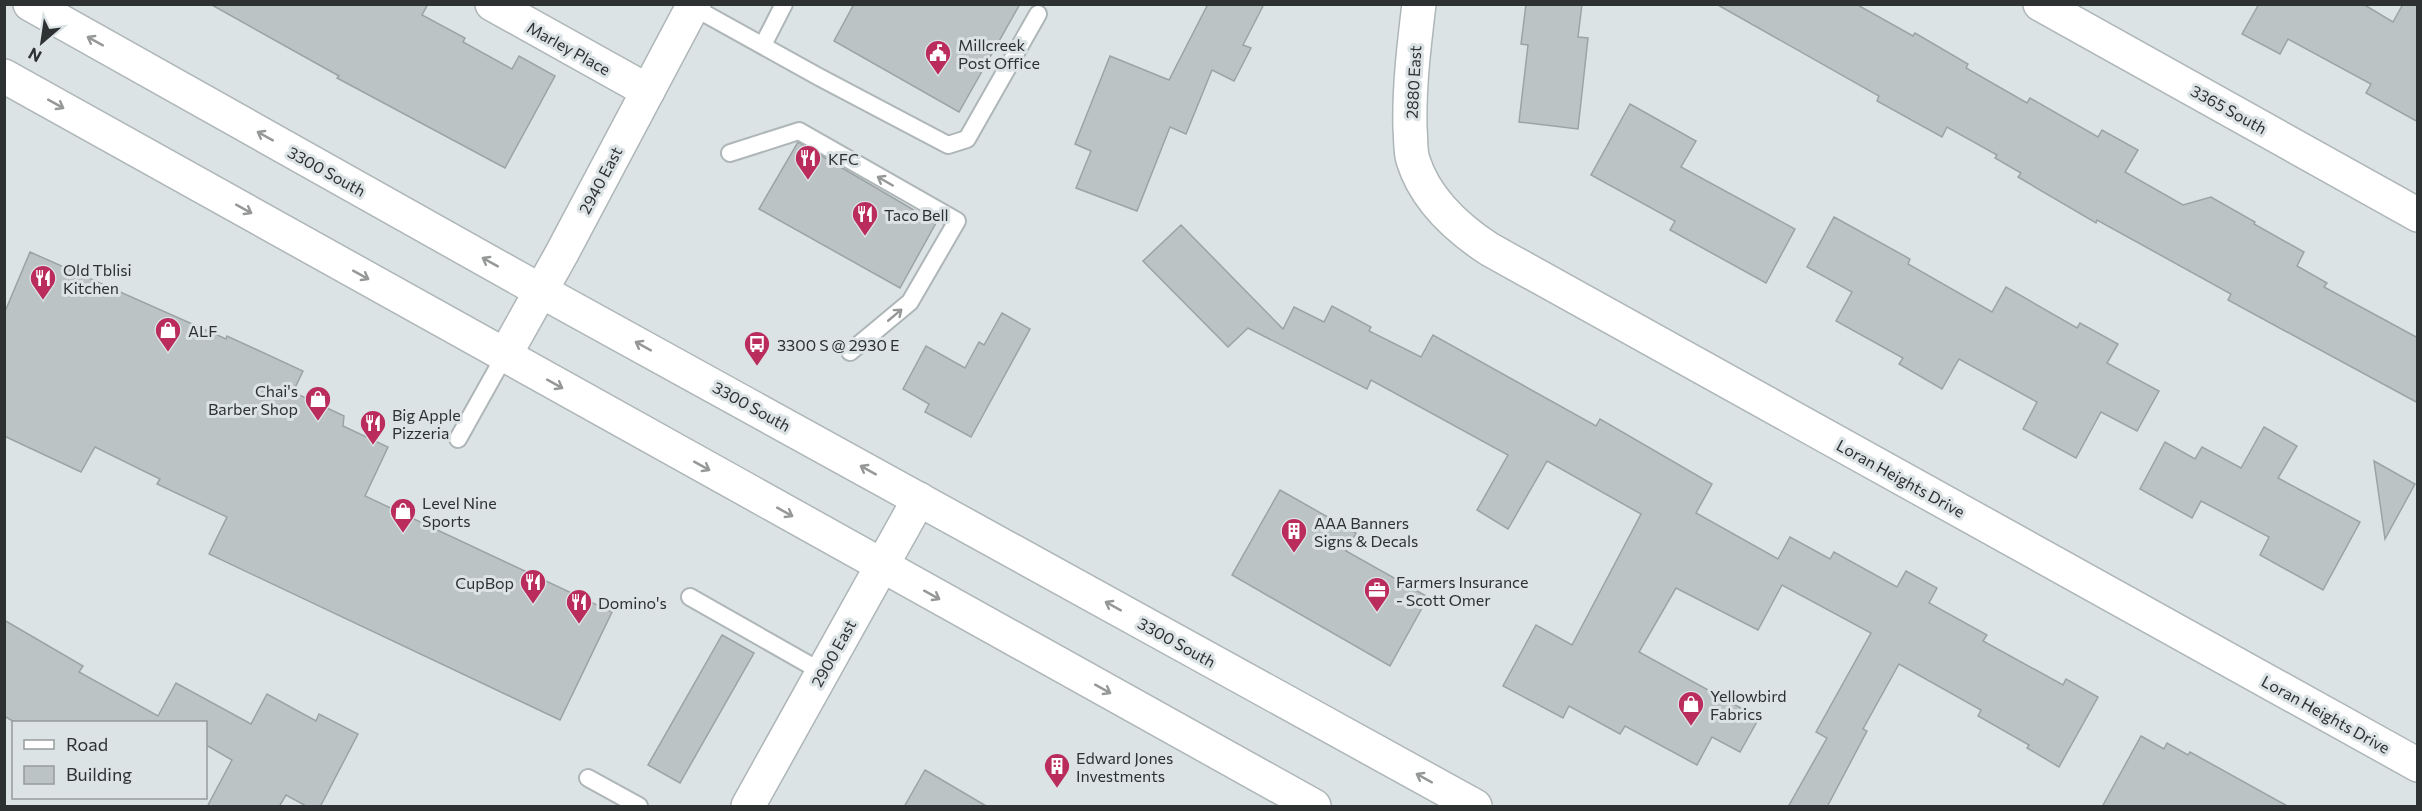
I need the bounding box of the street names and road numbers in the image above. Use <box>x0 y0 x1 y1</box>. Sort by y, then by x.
street label: Marley Place <box>524 17 614 79</box>
street label: 2880 East <box>1402 44 1424 119</box>
street label: 3365 South <box>2188 80 2270 138</box>
street label: 3300 South <box>285 142 369 200</box>
street label: 2940 East <box>574 143 626 217</box>
street label: 3300 South <box>710 377 794 435</box>
street label: Loran Heights Drive <box>1834 435 1968 521</box>
street label: 3300 South <box>1135 613 1219 671</box>
street label: 2900 East <box>807 616 859 690</box>
street label: Loran Heights Drive <box>2259 671 2393 757</box>

